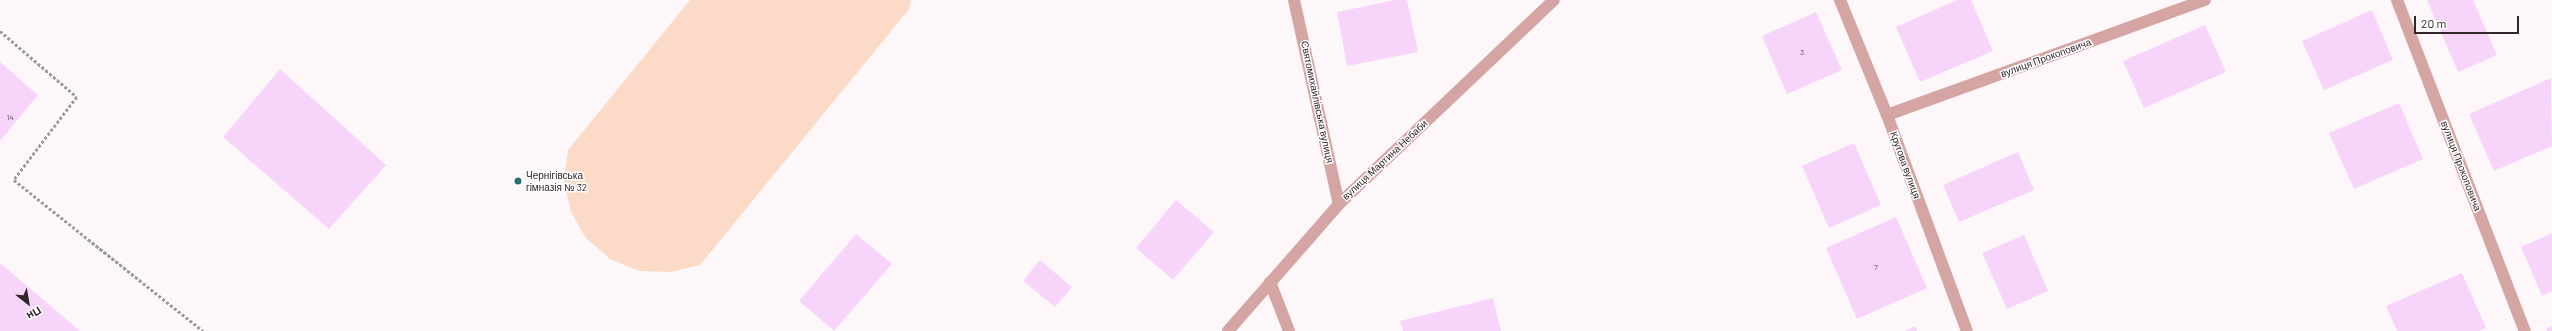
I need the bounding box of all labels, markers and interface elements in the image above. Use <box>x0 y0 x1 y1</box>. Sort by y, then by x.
scale bar <box>2416 8 2521 34</box>
text: 20 m <box>2421 16 2447 30</box>
street label: вулиця Прокоповича <box>1999 36 2093 80</box>
street label: Святомихайлівська вулиця <box>1298 40 1336 164</box>
house number: 3 <box>1800 48 1804 58</box>
house number: 14 <box>6 113 14 123</box>
street label: вулиця Мартина Небаби <box>1340 117 1430 203</box>
street label: вулиця Прокоповича <box>2438 119 2484 213</box>
street label: Кругова вулиця <box>1887 130 1923 200</box>
place label: Чернігівська гімназія № 32 <box>526 169 587 192</box>
marker: Чернігівська гімназія № 32 <box>513 176 523 186</box>
house number: 7 <box>1874 263 1878 273</box>
north arrow <box>8 283 48 323</box>
text: Пн <box>25 304 44 323</box>

